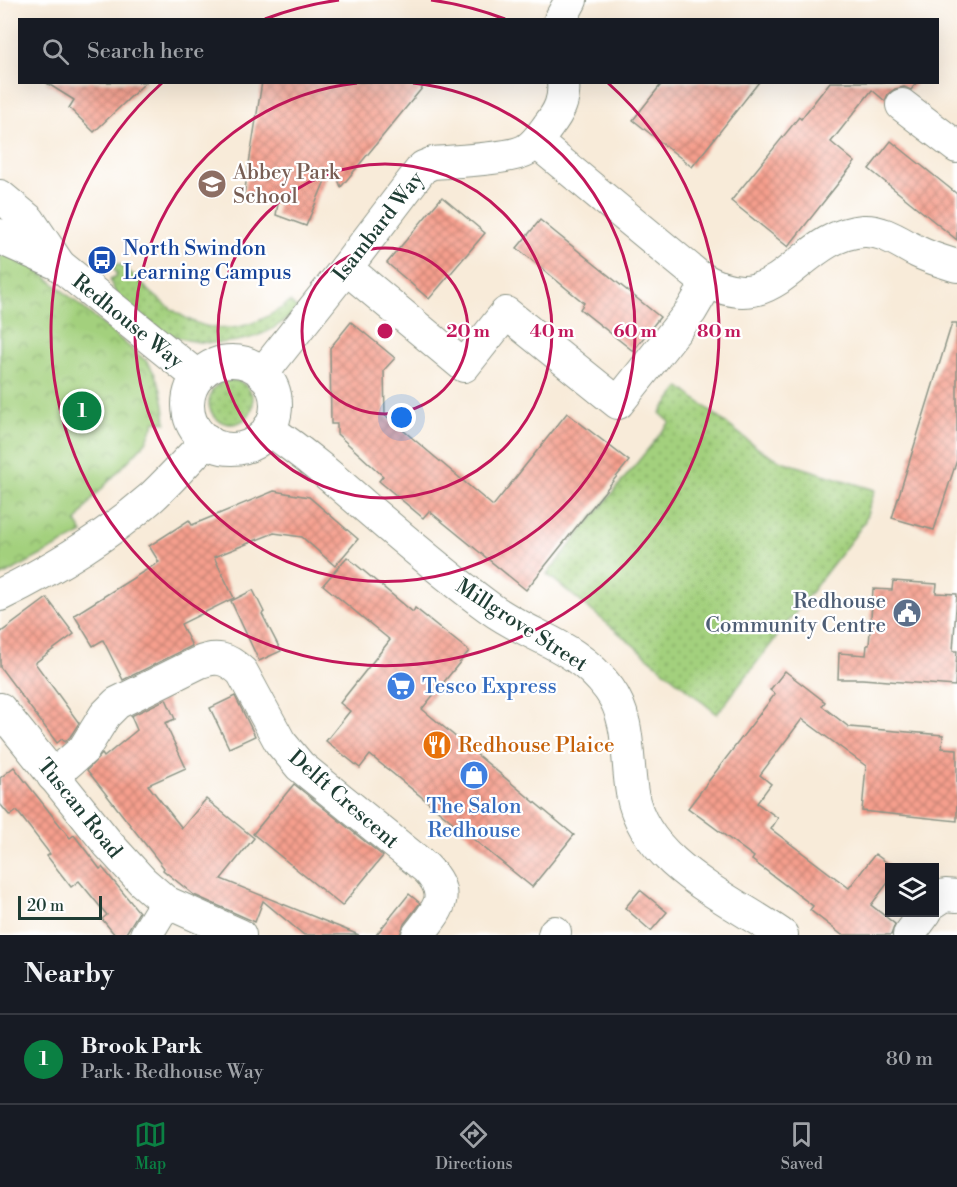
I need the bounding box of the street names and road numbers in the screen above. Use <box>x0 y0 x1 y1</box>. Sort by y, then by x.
street label: Isambard Way <box>328 166 430 287</box>
street label: Redhouse Way <box>66 269 189 375</box>
street label: Millgrove Street <box>451 574 593 678</box>
street label: Delft Crescent <box>283 745 404 855</box>
street label: Tuscan Road <box>31 753 127 864</box>

